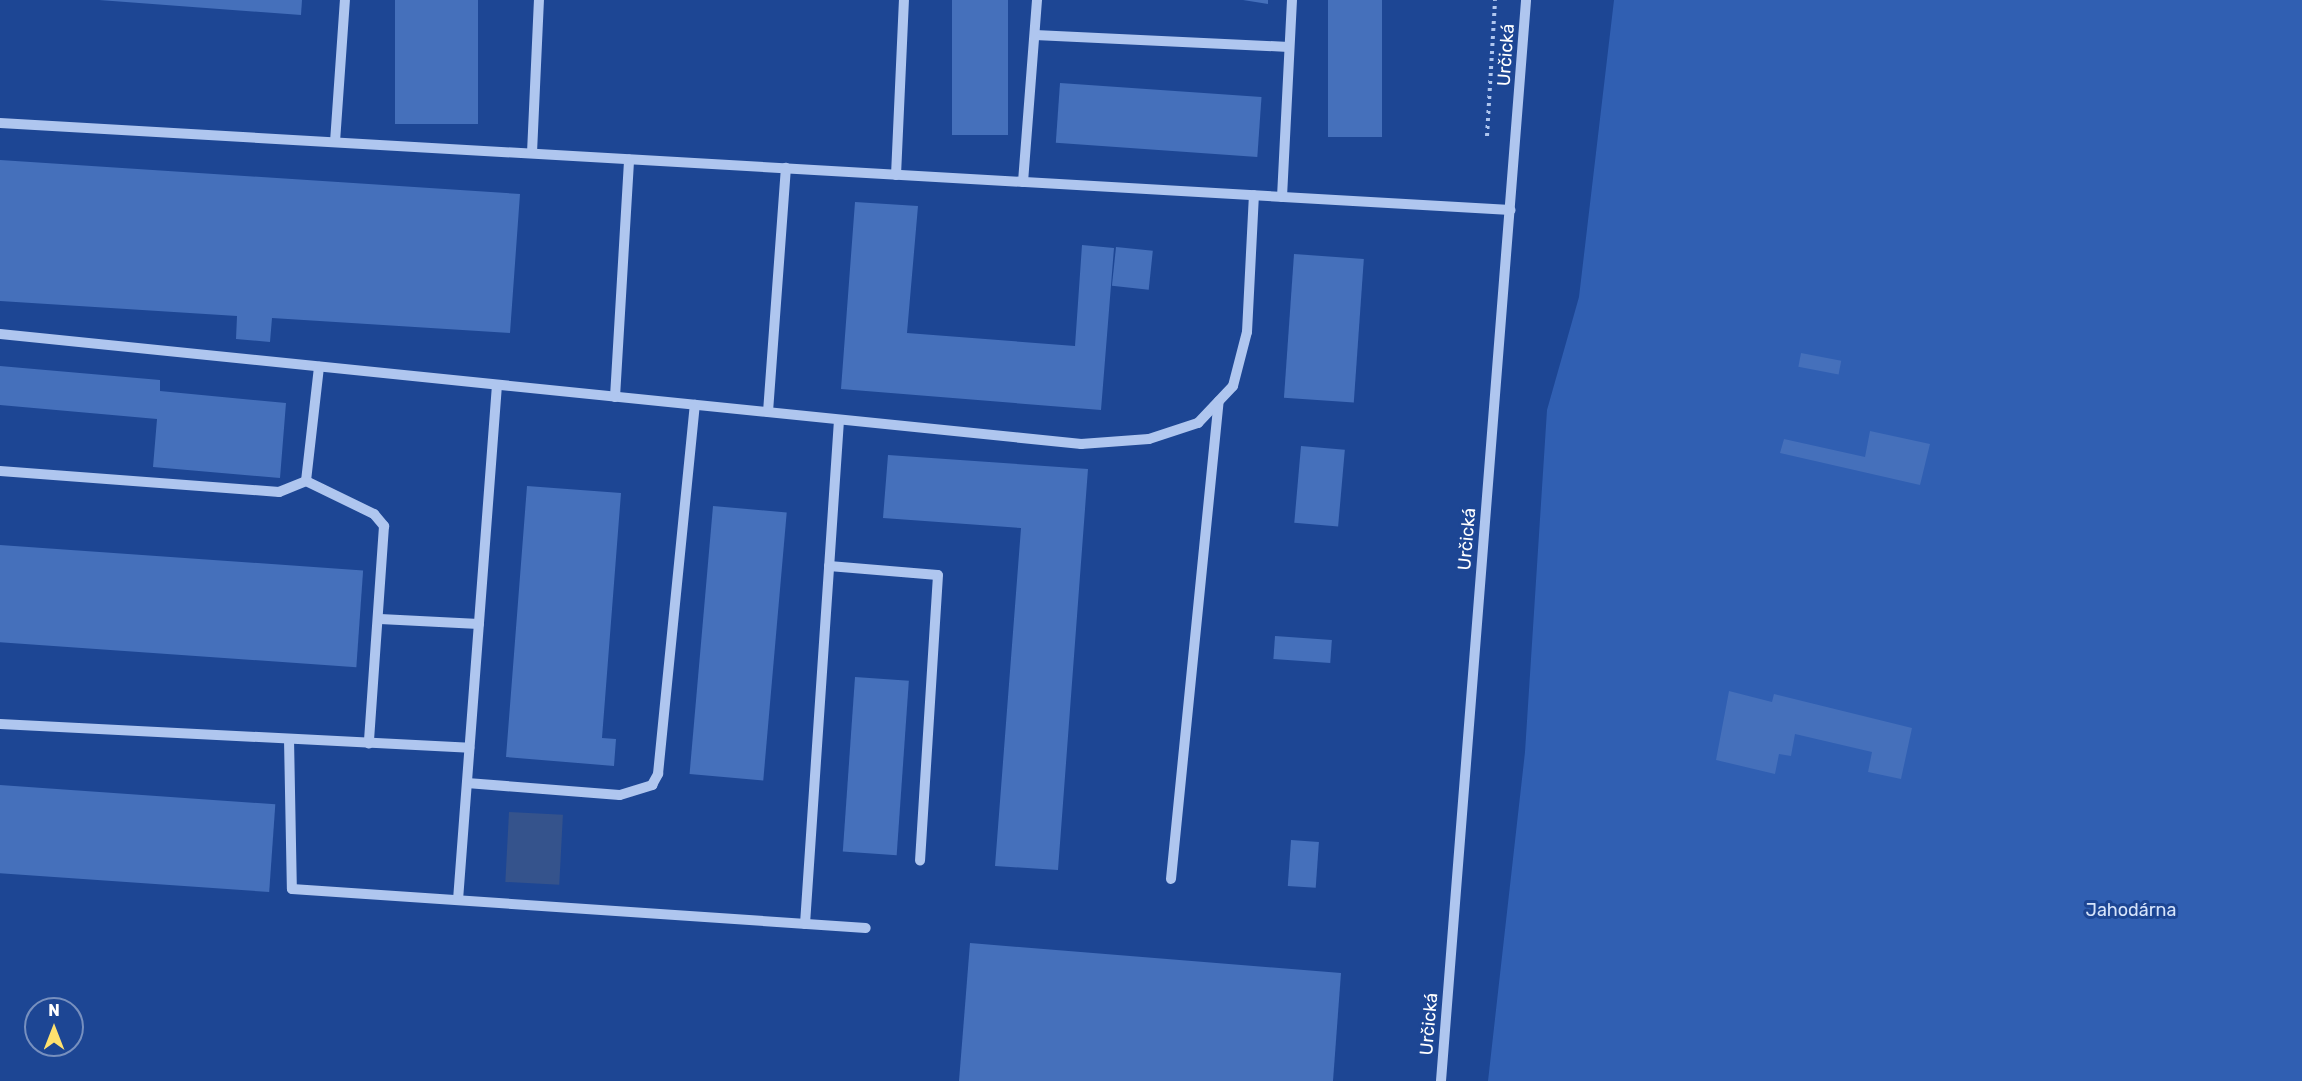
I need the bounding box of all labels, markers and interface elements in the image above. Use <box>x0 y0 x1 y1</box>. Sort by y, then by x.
street label: Určická <box>1493 23 1519 87</box>
street label: Určická <box>1454 507 1480 571</box>
park label: Jahodárna <box>2086 899 2176 921</box>
street label: Určická <box>1416 992 1442 1056</box>
north arrow <box>24 997 84 1057</box>
text: N <box>48 1001 60 1020</box>

